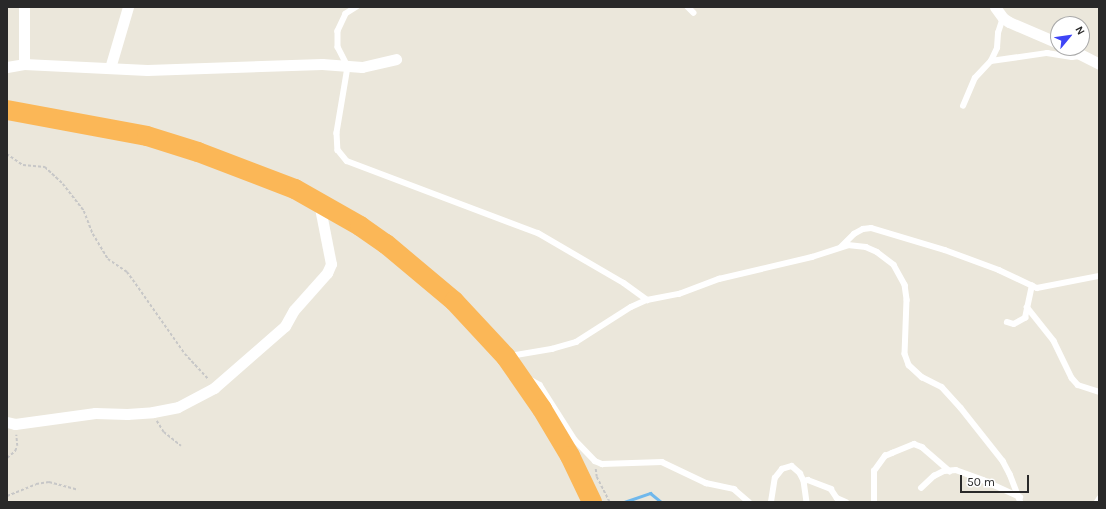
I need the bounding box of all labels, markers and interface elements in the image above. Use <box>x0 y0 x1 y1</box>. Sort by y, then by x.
north arrow <box>1050 16 1090 56</box>
text: N <box>1072 24 1088 37</box>
scale bar <box>962 467 1031 493</box>
text: 50 m <box>967 475 995 489</box>

